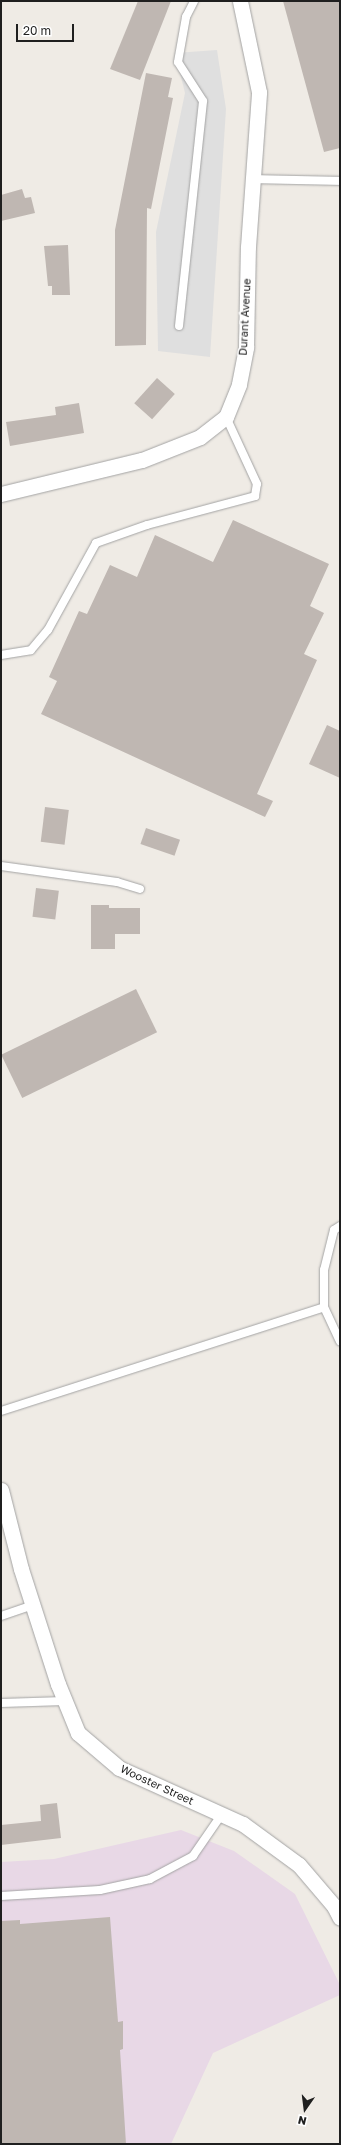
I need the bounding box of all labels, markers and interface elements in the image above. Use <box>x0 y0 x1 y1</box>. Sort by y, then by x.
scale bar <box>18 16 76 42</box>
text: 20 m <box>23 23 51 38</box>
street label: Durant Avenue <box>236 278 254 356</box>
street label: Wooster Street <box>118 1762 196 1808</box>
north arrow <box>285 2089 325 2129</box>
text: N <box>296 2114 308 2128</box>

